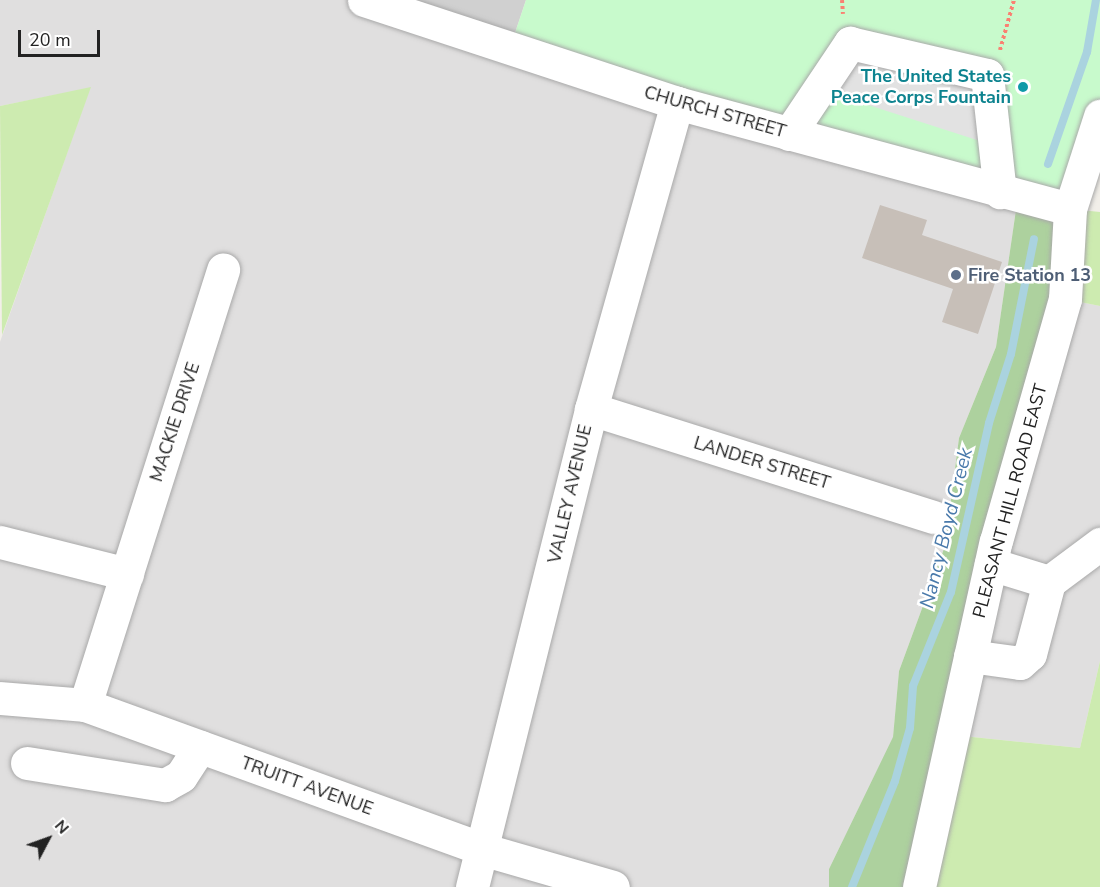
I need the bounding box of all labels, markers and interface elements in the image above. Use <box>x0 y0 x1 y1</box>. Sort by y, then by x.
scale bar <box>21 18 104 56</box>
text: 20 m <box>29 28 71 52</box>
place label: The United States Peace Corps Fountain <box>831 66 1011 109</box>
marker: The United States Peace Corps Fountain <box>1016 80 1030 94</box>
street label: CHURCH STREET <box>642 81 788 143</box>
place label: Fire Station 13 <box>968 264 1091 286</box>
marker: Fire Station 13 <box>949 268 963 282</box>
street label: MACKIE DRIVE <box>146 360 204 484</box>
street label: PLEASANT HILL ROAD EAST <box>968 382 1052 620</box>
street label: VALLEY AVENUE <box>544 423 596 565</box>
street label: LANDER STREET <box>691 432 833 494</box>
water label: Nancy Boyd Creek <box>914 445 978 611</box>
street label: TRUITT AVENUE <box>238 752 376 820</box>
north arrow <box>18 809 78 869</box>
text: N <box>49 815 74 839</box>

